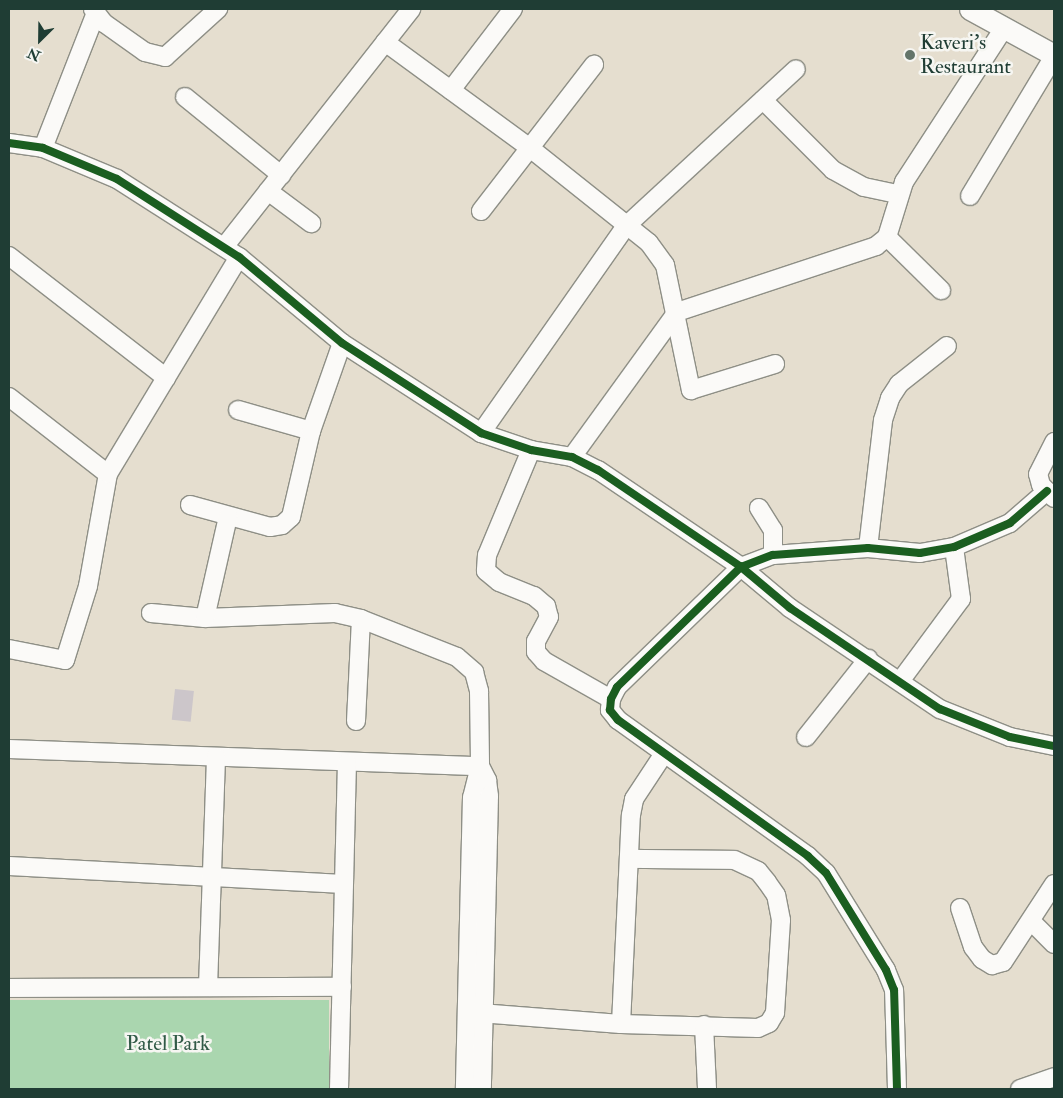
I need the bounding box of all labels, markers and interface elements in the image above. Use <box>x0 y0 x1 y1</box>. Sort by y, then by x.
north arrow <box>15 15 65 65</box>
place label: Kaveri's Restaurant <box>920 30 1011 80</box>
text: N <box>25 44 43 65</box>
marker: Kaveri's Restaurant <box>904 49 916 61</box>
park label: Patel Park <box>126 1031 210 1057</box>

